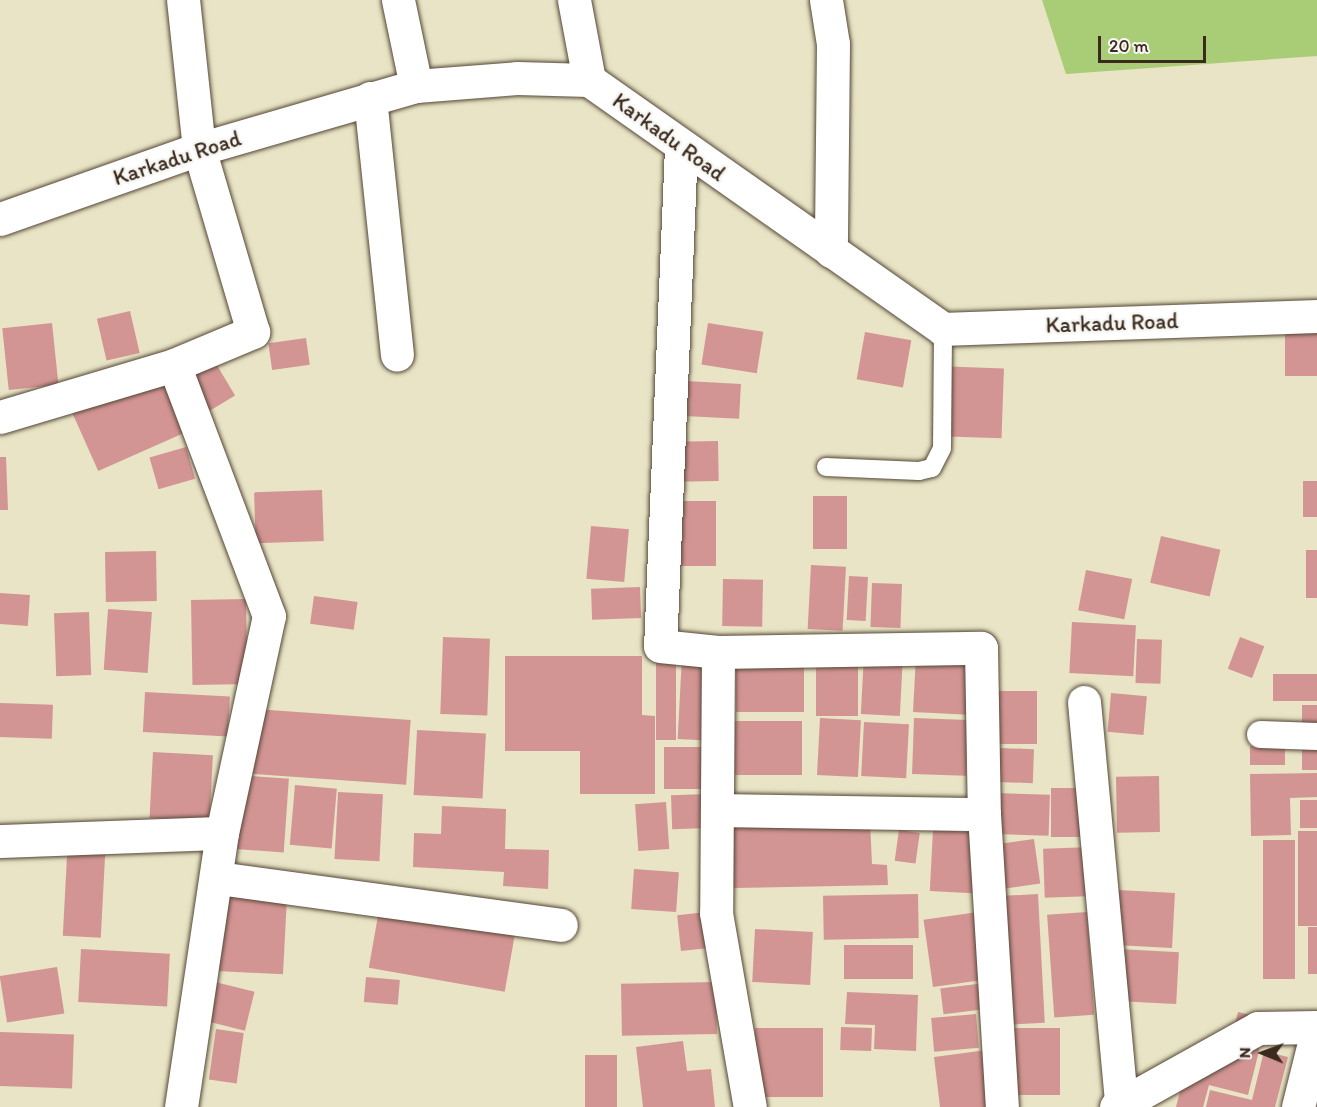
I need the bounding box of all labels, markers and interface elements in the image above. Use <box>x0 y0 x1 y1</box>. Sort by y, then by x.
scale bar <box>1101 24 1209 62</box>
text: 20 m <box>1109 35 1149 57</box>
street label: Karkadu Road <box>608 87 730 187</box>
street label: Karkadu Road <box>110 125 244 191</box>
street label: Karkadu Road <box>1045 307 1179 339</box>
north arrow <box>1233 1023 1293 1083</box>
text: N <box>1235 1047 1254 1058</box>

